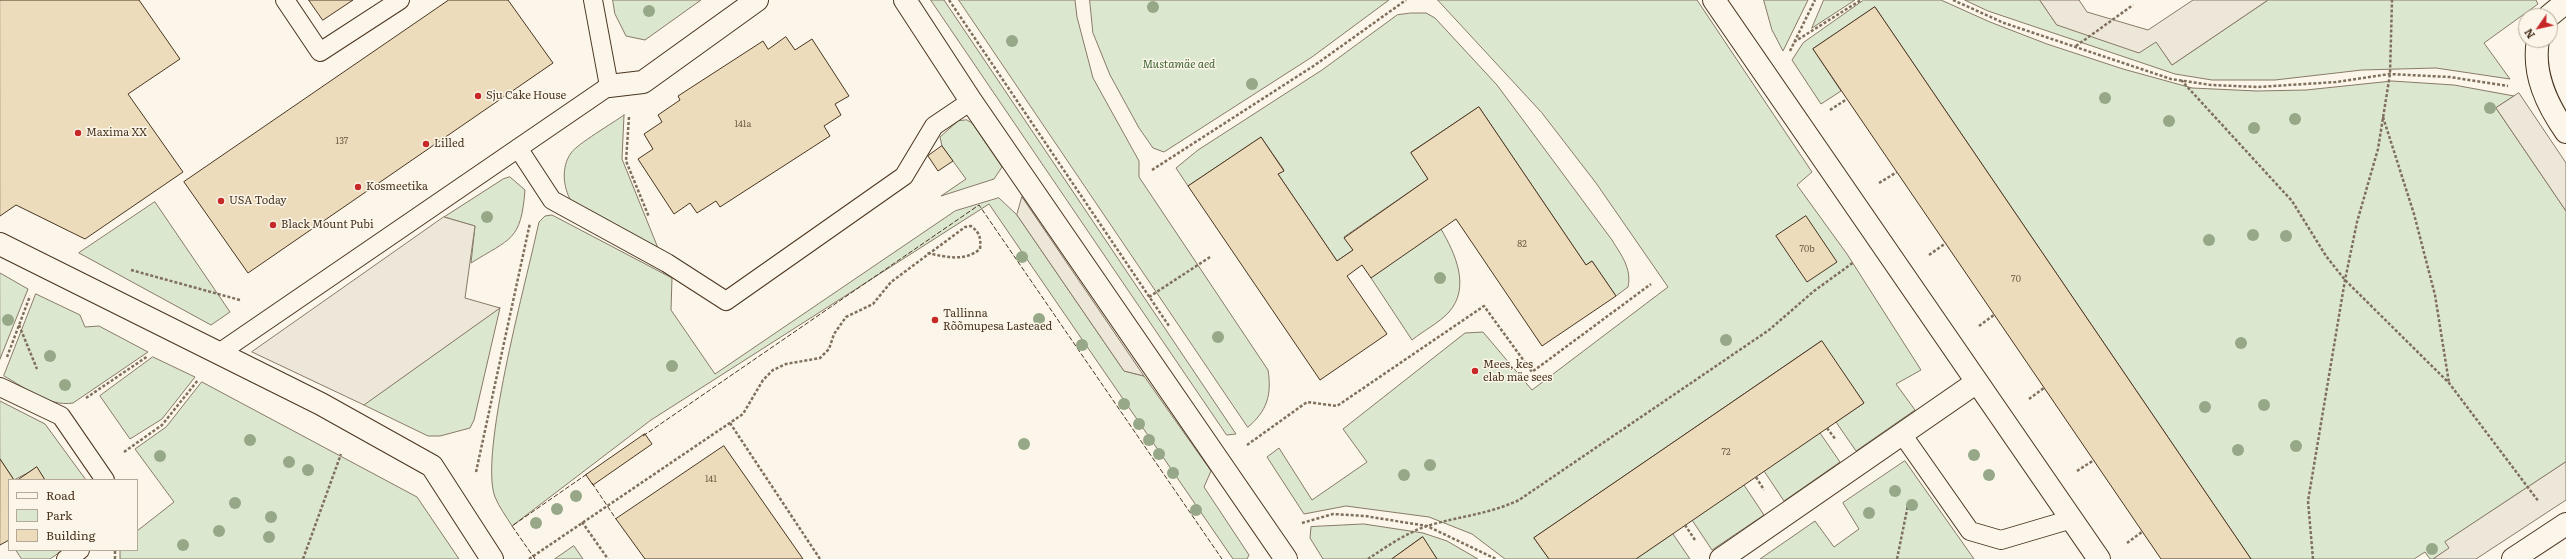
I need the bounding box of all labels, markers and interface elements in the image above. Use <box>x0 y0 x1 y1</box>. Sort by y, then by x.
north arrow <box>2518 8 2558 48</box>
text: N <box>2520 26 2538 42</box>
park label: Mustamäe aed <box>1143 58 1215 72</box>
place label: Sju Cake House <box>486 89 566 103</box>
marker: Sju Cake House <box>473 91 483 101</box>
house number: 141a <box>735 119 751 129</box>
place label: Maxima XX <box>86 126 147 140</box>
marker: Maxima XX <box>73 128 83 138</box>
house number: 137 <box>336 136 348 146</box>
place label: Lilled <box>434 137 464 151</box>
marker: Lilled <box>421 139 431 149</box>
place label: Kosmeetika <box>366 180 428 194</box>
marker: Kosmeetika <box>353 182 363 192</box>
place label: USA Today <box>229 194 287 208</box>
marker: USA Today <box>216 196 226 206</box>
place label: Black Mount Pubi <box>281 218 374 232</box>
marker: Black Mount Pubi <box>268 220 278 230</box>
house number: 82 <box>1517 239 1527 249</box>
house number: 70b <box>1799 244 1815 254</box>
house number: 70 <box>2011 274 2021 284</box>
place label: Tallinna Rõõmupesa Lasteaed <box>943 307 1052 333</box>
marker: Tallinna Rõõmupesa Lasteaed <box>930 315 940 325</box>
place label: Mees, kes elab mäe sees <box>1483 358 1552 384</box>
marker: Mees, kes elab mäe sees <box>1470 366 1480 376</box>
house number: 72 <box>1721 447 1731 457</box>
house number: 141 <box>705 474 717 484</box>
legend <box>8 479 138 551</box>
text: Road <box>46 486 75 504</box>
text: Park <box>46 506 72 524</box>
text: Building <box>46 526 95 544</box>

